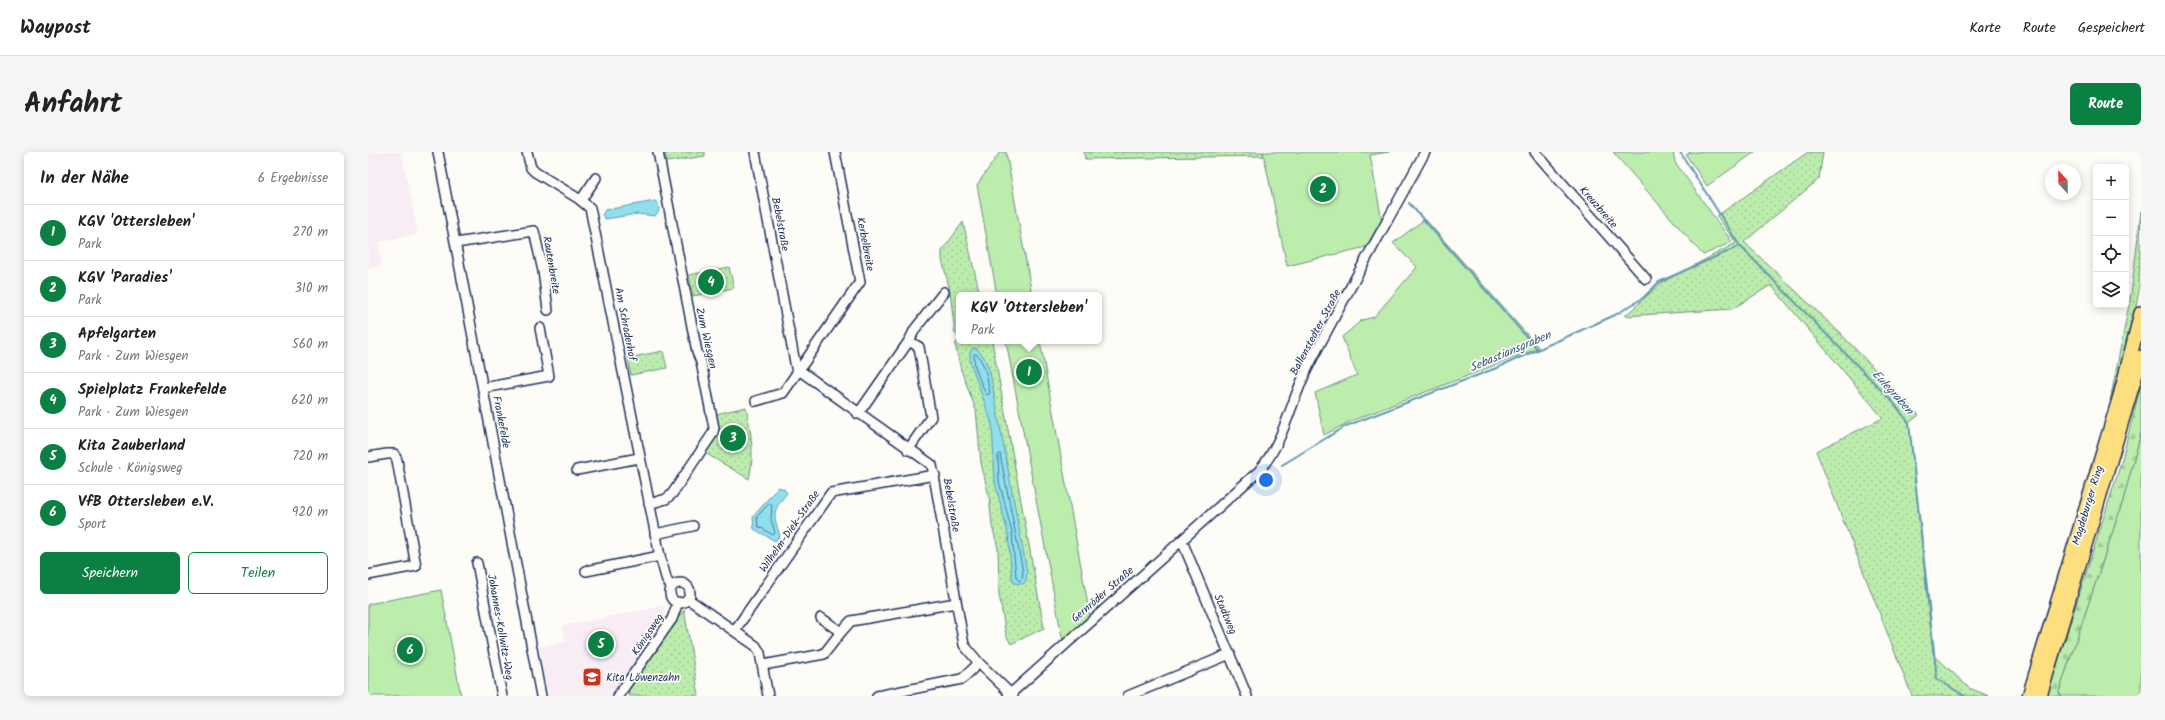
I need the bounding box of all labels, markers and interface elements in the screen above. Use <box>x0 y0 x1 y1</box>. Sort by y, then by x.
text: Waypost <box>20 13 91 43</box>
text: Karte <box>1970 17 2001 39</box>
text: Route <box>2023 17 2056 39</box>
text: Gespeichert <box>2078 17 2145 39</box>
text: Anfahrt <box>24 82 122 127</box>
button: Route <box>2070 83 2141 125</box>
north arrow <box>2045 164 2081 200</box>
map controls <box>2093 164 2129 308</box>
button: + <box>2093 164 2129 200</box>
text: In der Nähe <box>40 165 129 192</box>
text: 6 Ergebnisse <box>258 168 328 189</box>
pin: 2 <box>1310 174 1336 204</box>
street label: Kreuzbreite <box>1575 182 1622 233</box>
street label: Bebelstraße <box>766 196 794 253</box>
button: − <box>2093 200 2129 236</box>
text: KGV 'Ottersleben' <box>78 210 194 234</box>
street label: Kerbelbreite <box>851 216 879 273</box>
text: 1 <box>51 222 55 243</box>
text: 270 m <box>292 222 328 243</box>
text: Park <box>78 234 102 255</box>
street label: Rautenbreite <box>537 235 565 295</box>
button: locate <box>2093 236 2129 272</box>
text: KGV 'Paradies' <box>78 266 172 290</box>
pin: 4 <box>698 267 724 297</box>
button: layers <box>2093 272 2129 308</box>
text: 2 <box>49 278 57 299</box>
text: 310 m <box>294 278 328 299</box>
street label: Am Schraderhof <box>609 286 641 364</box>
street label: Ballenstedter Straße <box>1286 286 1346 379</box>
text: Park <box>78 290 102 311</box>
popup <box>956 292 1102 344</box>
text: KGV 'Ottersleben' <box>971 296 1087 320</box>
street label: Zum Wiesgen <box>690 306 722 371</box>
text: Park <box>971 320 994 341</box>
text: Apfelgarten <box>78 322 156 346</box>
water label: Sebastiansgraben <box>1467 325 1555 377</box>
text: 3 <box>49 334 57 355</box>
text: 560 m <box>292 334 328 355</box>
text: Park · Zum Wiesgen <box>78 346 189 367</box>
pin: 1 <box>1016 357 1042 387</box>
water label: Eulegraben <box>1867 366 1919 420</box>
text: Spielplatz Frankefelde <box>78 378 227 402</box>
text: 4 <box>49 390 57 411</box>
text: 620 m <box>291 390 328 411</box>
street label: Frankefelde <box>487 395 515 450</box>
text: Park · Zum Wiesgen <box>78 402 189 423</box>
pin: 3 <box>720 423 746 453</box>
text: Kita Zauberland <box>78 434 185 458</box>
text: 5 <box>50 446 56 467</box>
text: 720 m <box>292 446 328 467</box>
text: Schule · Königsweg <box>78 458 183 479</box>
street label: Magdeburger Ring <box>2067 463 2109 547</box>
your location <box>1256 470 1276 490</box>
street label: Bebelstraße <box>937 477 965 534</box>
street label: Wilhelm-Diek-Straße <box>755 487 825 576</box>
text: VfB Ottersleben e.V. <box>78 490 214 514</box>
text: 6 <box>49 502 57 523</box>
text: 920 m <box>292 502 328 523</box>
text: Sport <box>78 514 106 535</box>
button: Speichern <box>40 552 180 594</box>
button: Teilen <box>188 552 328 594</box>
street label: Gernröder Straße <box>1067 562 1138 627</box>
street label: Johannes-Kollwitz-Weg <box>482 573 518 682</box>
street label: Stadtweg <box>1208 591 1242 638</box>
street label: Königsweg <box>627 610 669 659</box>
pin: 5 <box>588 629 614 659</box>
pin: 6 <box>397 635 423 665</box>
school or university icon: Kita Löwenzahn <box>581 666 603 688</box>
place label: Kita Löwenzahn <box>606 669 680 687</box>

